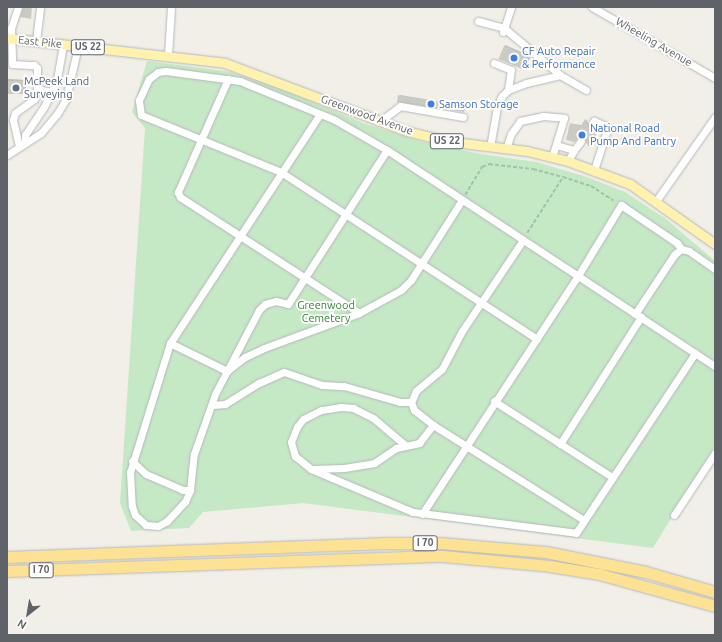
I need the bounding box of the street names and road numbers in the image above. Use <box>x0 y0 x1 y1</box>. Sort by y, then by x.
street label: Wheeling Avenue <box>613 15 695 69</box>
street label: East Pike <box>17 33 63 51</box>
road number: US 22 <box>70 39 106 55</box>
street label: Greenwood Avenue <box>319 92 415 138</box>
road number: US 22 <box>429 133 465 149</box>
road number: I 70 <box>412 535 438 551</box>
road number: I 70 <box>28 562 54 578</box>

